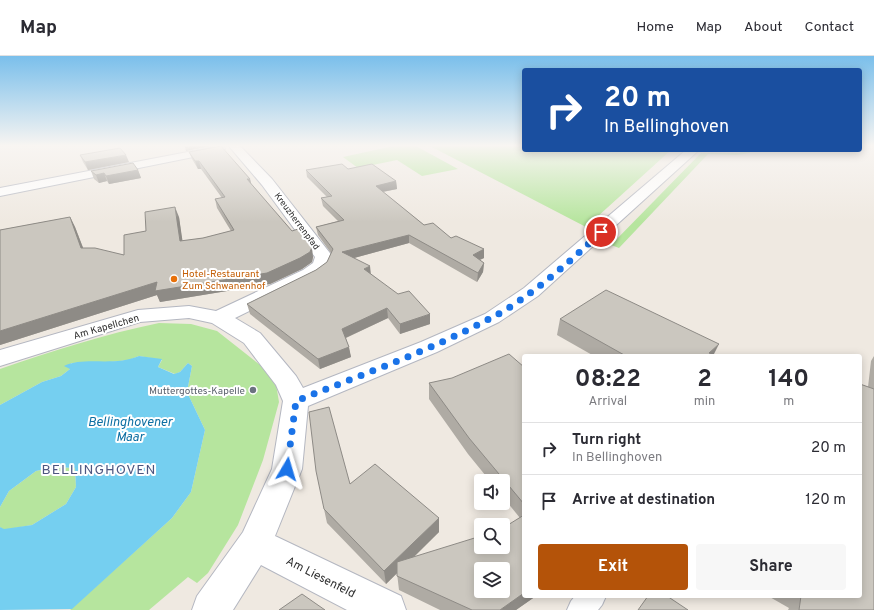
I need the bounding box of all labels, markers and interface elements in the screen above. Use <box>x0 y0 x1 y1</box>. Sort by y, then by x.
text: Map <box>20 16 57 40</box>
text: Home <box>637 19 674 36</box>
text: Map <box>696 19 722 36</box>
text: About <box>744 19 783 36</box>
text: Contact <box>805 19 854 36</box>
text: 20 m <box>604 81 671 117</box>
icon: right <box>538 84 590 136</box>
text: In Bellinghoven <box>604 116 729 139</box>
street label: Kreuzherrenpfad <box>272 191 322 252</box>
pin <box>584 215 618 249</box>
icon: arrive <box>590 221 612 243</box>
place label: Hotel-Restaurant Zum Schwanenhof <box>182 268 266 293</box>
marker: Hotel-Restaurant Zum Schwanenhof <box>169 274 179 284</box>
street label: Am Kapellchen <box>72 312 141 343</box>
text: 08:22 <box>575 365 641 395</box>
text: 2 <box>697 365 712 395</box>
text: 140 <box>768 365 809 395</box>
place label: Muttergottes-Kapelle <box>149 385 245 398</box>
marker: Muttergottes-Kapelle <box>248 385 258 395</box>
text: Arrival <box>589 394 627 410</box>
text: min <box>694 394 715 410</box>
text: m <box>783 394 794 410</box>
water label: Bellinghovener Maar <box>88 415 173 446</box>
text: Turn right <box>572 431 641 450</box>
icon: right <box>538 438 560 460</box>
text: 20 m <box>811 439 846 458</box>
position arrow <box>266 448 308 490</box>
text: In Bellinghoven <box>572 450 662 466</box>
district label: BELLINGHOVEN <box>42 462 156 479</box>
map controls <box>474 474 510 598</box>
button: sound <box>474 474 510 510</box>
icon: arrive <box>538 490 560 512</box>
text: Arrive at destination <box>572 491 715 510</box>
text: 120 m <box>805 491 846 510</box>
button: search <box>474 518 510 554</box>
button: Exit <box>538 544 688 590</box>
button: Share <box>696 544 846 590</box>
street label: Am Liesenfeld <box>283 553 358 602</box>
button: layers <box>474 562 510 598</box>

